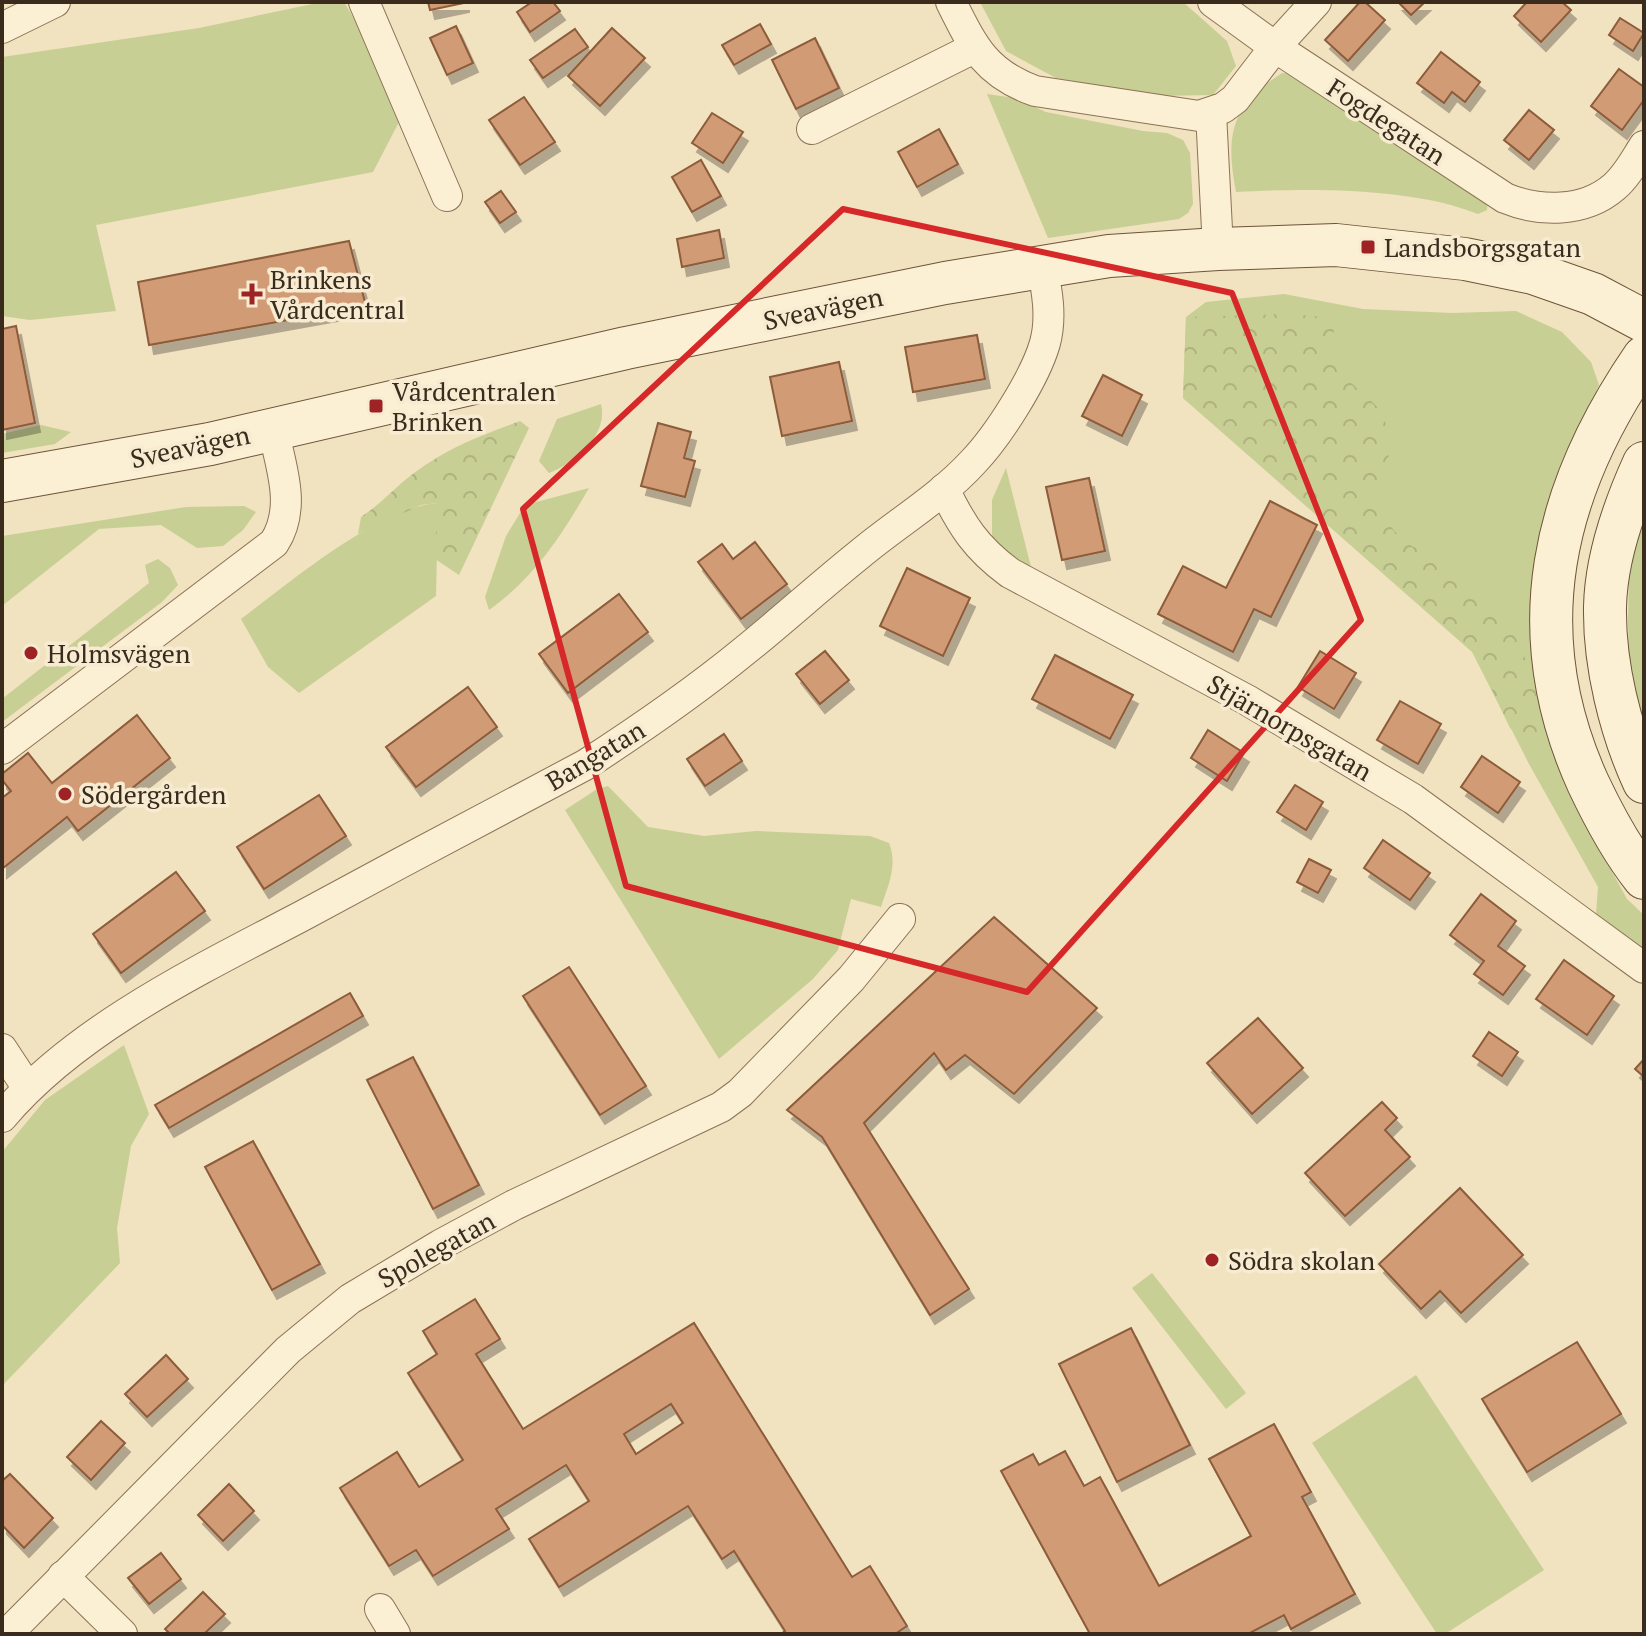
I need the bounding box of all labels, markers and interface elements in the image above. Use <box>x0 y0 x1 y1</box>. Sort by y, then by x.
street label: Fogdegatan <box>1321 70 1453 172</box>
place label: Landsborgsgatan <box>1384 230 1581 264</box>
marker: Landsborgsgatan <box>1359 238 1377 256</box>
place label: Brinkens Vårdcentral <box>270 262 405 326</box>
street label: Sveavägen <box>760 279 886 337</box>
marker: Brinkens Vårdcentral <box>241 283 263 305</box>
place label: Vårdcentralen Brinken <box>392 374 556 438</box>
marker: Vårdcentralen Brinken <box>367 397 385 415</box>
street label: Sveavägen <box>127 417 253 475</box>
place label: Holmsvägen <box>47 636 190 670</box>
marker: Holmsvägen <box>22 644 40 662</box>
street label: Stjärnorpsgatan <box>1201 666 1379 788</box>
street label: Bangatan <box>539 712 651 798</box>
place label: Södergården <box>81 777 227 811</box>
marker: Södergården <box>56 785 74 803</box>
street label: Spolegatan <box>371 1203 501 1295</box>
place label: Södra skolan <box>1228 1243 1375 1277</box>
marker: Södra skolan <box>1203 1251 1221 1269</box>

